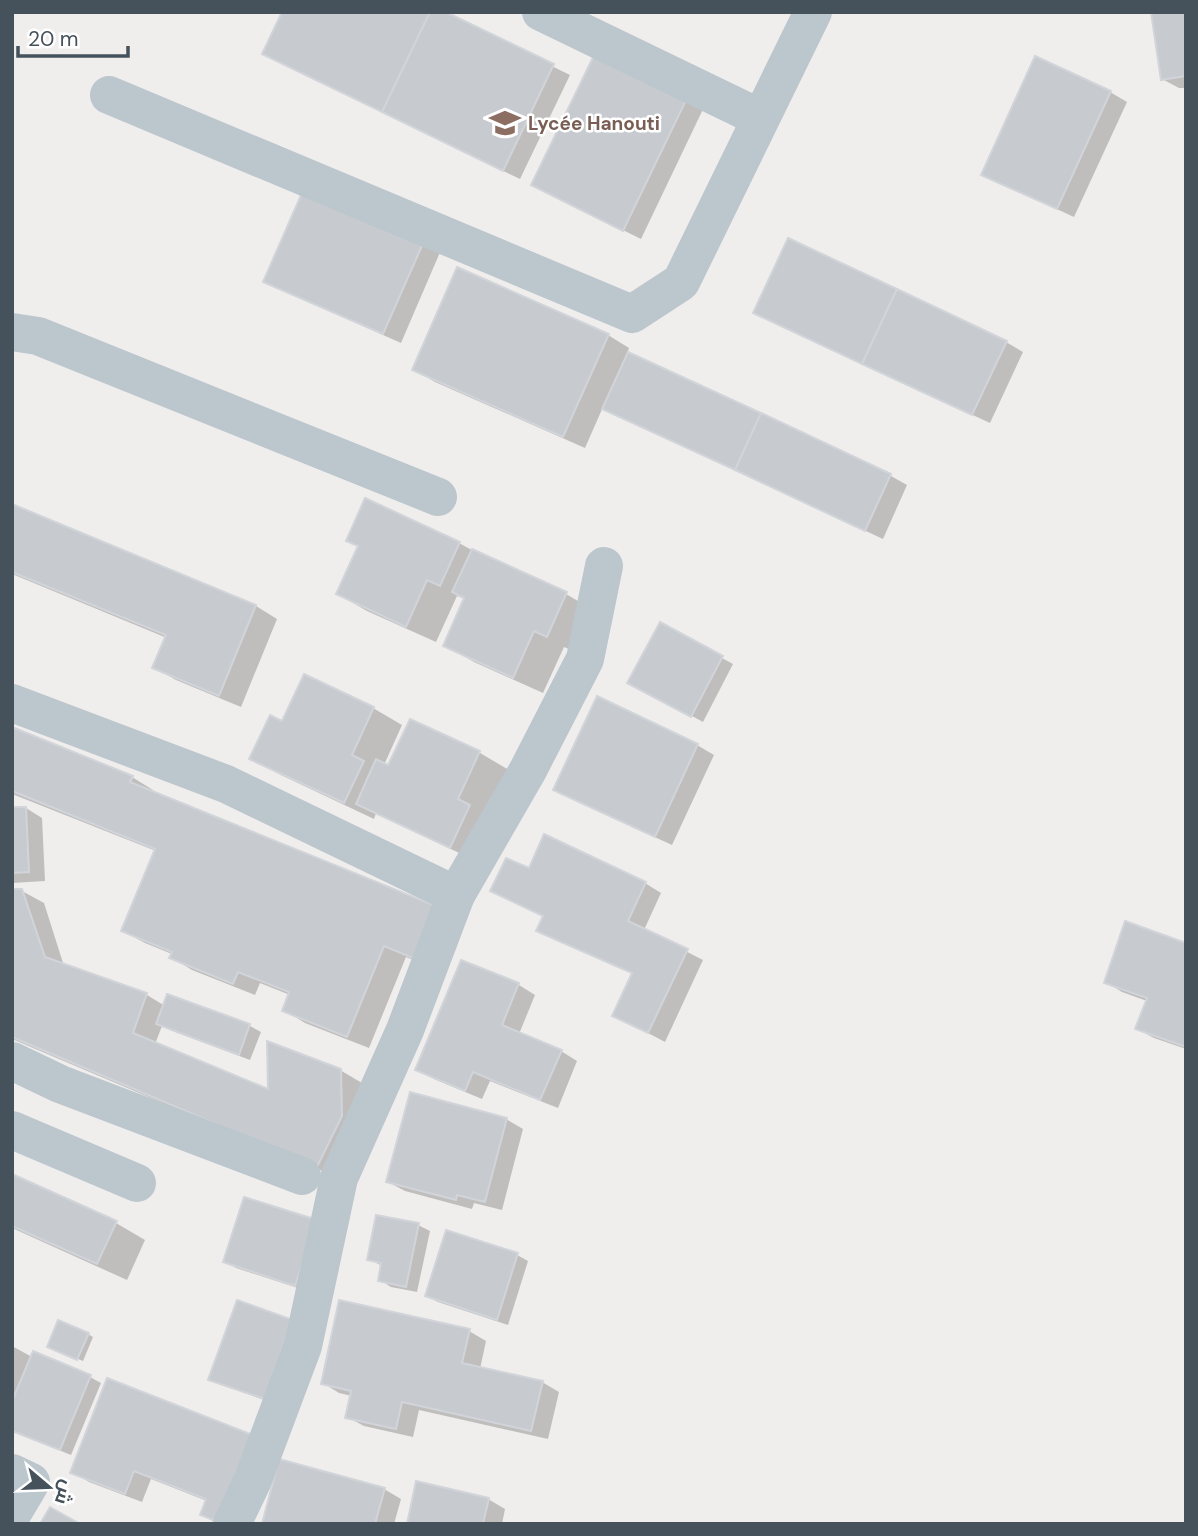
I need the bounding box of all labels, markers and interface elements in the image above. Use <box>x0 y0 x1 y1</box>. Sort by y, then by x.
scale bar <box>18 14 128 58</box>
text: 20 m <box>28 25 79 53</box>
school or university icon: Lycée Hanouti <box>488 106 522 140</box>
place label: Lycée Hanouti <box>528 111 660 136</box>
north arrow <box>14 1452 84 1522</box>
text: ش <box>49 1477 80 1508</box>

